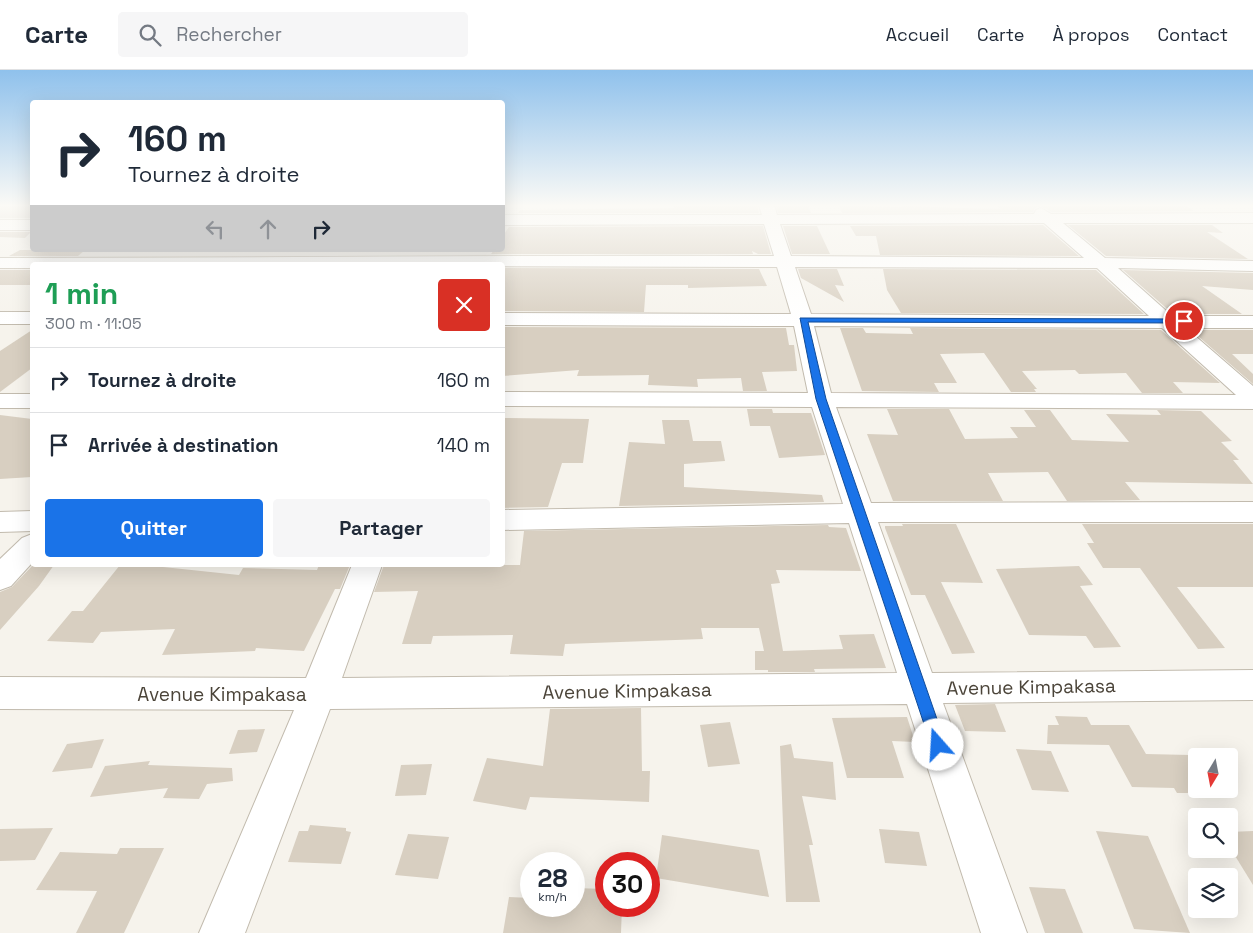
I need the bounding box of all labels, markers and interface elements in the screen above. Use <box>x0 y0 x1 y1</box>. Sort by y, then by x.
search box <box>118 12 468 57</box>
text: Carte <box>25 19 88 50</box>
icon: search <box>136 21 164 49</box>
text: Rechercher <box>176 22 282 47</box>
text: Accueil <box>886 23 949 46</box>
text: Carte <box>977 23 1024 46</box>
text: À propos <box>1052 23 1130 46</box>
text: Contact <box>1158 23 1228 46</box>
text: 160 m <box>128 117 227 161</box>
icon: right <box>45 120 110 185</box>
text: Tournez à droite <box>128 160 299 188</box>
icon: left <box>201 215 229 243</box>
icon: ahead <box>254 215 282 243</box>
icon: right <box>307 215 335 243</box>
text: 1 min <box>45 274 118 313</box>
button: close <box>438 279 490 331</box>
pin <box>1163 300 1205 342</box>
icon: arrive <box>1170 307 1198 335</box>
text: 300 m · 11:05 <box>45 313 142 334</box>
icon: right <box>45 366 73 394</box>
text: Tournez à droite <box>88 368 237 393</box>
text: 160 m <box>437 368 490 393</box>
icon: arrive <box>45 431 73 459</box>
text: Arrivée à destination <box>88 433 278 458</box>
text: 140 m <box>437 433 490 458</box>
button: Quitter <box>45 499 263 557</box>
button: Partager <box>273 499 490 557</box>
street label: Avenue Kimpakasa <box>946 673 1116 701</box>
street label: Avenue Kimpakasa <box>542 677 712 705</box>
street label: Avenue Kimpakasa <box>137 682 307 707</box>
position arrow <box>911 718 963 770</box>
north arrow <box>1188 748 1238 798</box>
map controls <box>1188 748 1238 918</box>
button: search <box>1188 808 1238 858</box>
speed limit sign: 30 <box>595 852 660 917</box>
text: 28 <box>538 862 567 894</box>
button: layers <box>1188 868 1238 918</box>
text: km/h <box>538 889 567 905</box>

